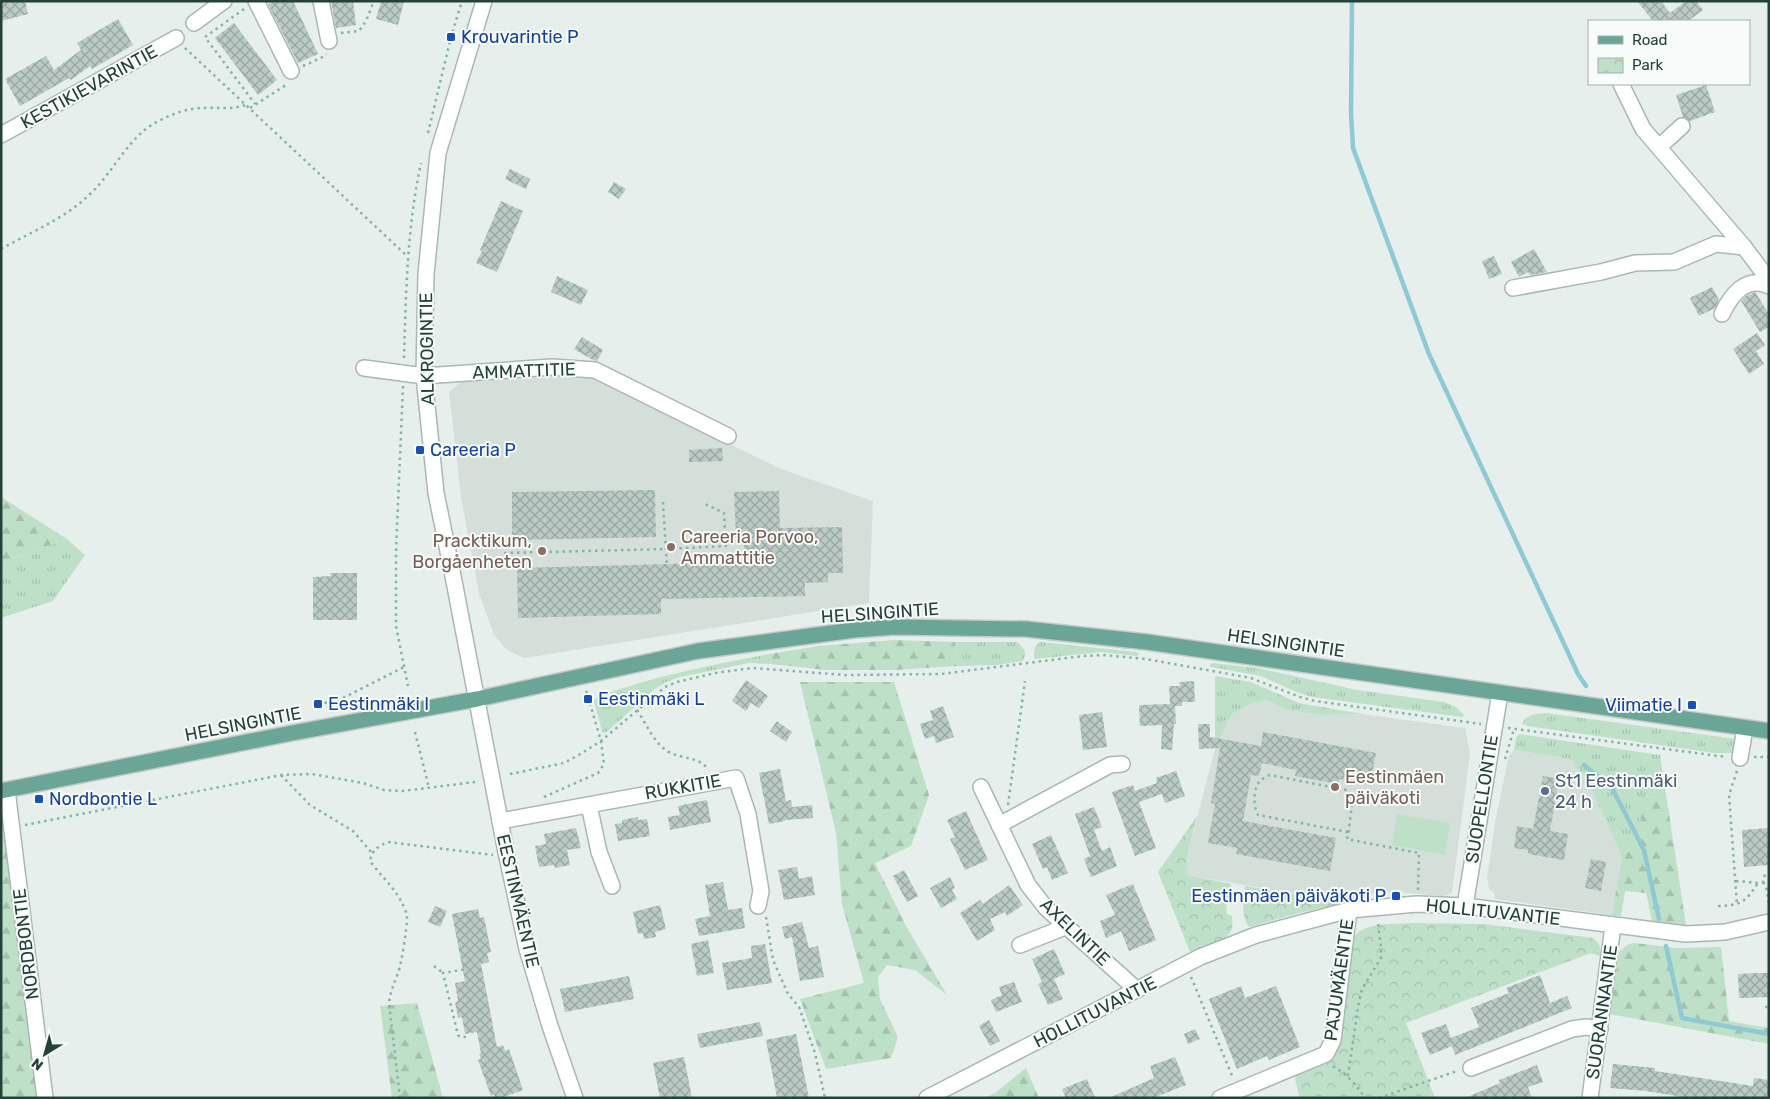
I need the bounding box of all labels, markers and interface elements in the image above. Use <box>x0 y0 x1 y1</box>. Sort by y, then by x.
legend <box>1588 20 1750 85</box>
place label: Krouvarintie P <box>461 26 579 48</box>
marker: Krouvarintie P <box>445 31 457 43</box>
text: Road <box>1632 31 1668 49</box>
street label: KESTIKIEVARINTIE <box>17 40 161 134</box>
text: Park <box>1632 56 1663 74</box>
street label: ALKROGINTIE <box>415 292 439 406</box>
street label: AMMATTITIE <box>472 358 576 384</box>
place label: Careeria P <box>430 439 516 461</box>
marker: Careeria P <box>414 444 426 456</box>
place label: Careeria Porvoo, Ammattitie <box>681 526 819 569</box>
place label: Pracktikum, Borgåenheten <box>412 530 532 573</box>
marker: Careeria Porvoo, Ammattitie <box>665 541 677 553</box>
marker: Pracktikum, Borgåenheten <box>536 545 548 557</box>
street label: HELSINGINTIE <box>820 598 940 628</box>
street label: HELSINGINTIE <box>1226 624 1346 662</box>
place label: Eestinmäki L <box>598 688 704 710</box>
place label: Eestinmäki I <box>328 693 429 715</box>
marker: Eestinmäki L <box>582 693 594 705</box>
place label: Viimatie I <box>1605 694 1682 716</box>
marker: Eestinmäki I <box>312 698 324 710</box>
marker: Viimatie I <box>1686 699 1698 711</box>
street label: HELSINGINTIE <box>183 702 303 746</box>
street label: SUOPELLONTIE <box>1461 733 1503 865</box>
place label: Eestinmäen päiväkoti <box>1345 766 1444 809</box>
street label: RUKKITIE <box>643 769 723 805</box>
place label: St1 Eestinmäki 24 h <box>1555 770 1677 813</box>
marker: Eestinmäen päiväkoti <box>1329 781 1341 793</box>
marker: St1 Eestinmäki 24 h <box>1539 785 1551 797</box>
place label: Nordbontie L <box>49 788 157 810</box>
marker: Nordbontie L <box>33 793 45 805</box>
street label: EESTINMÄENTIE <box>492 832 544 970</box>
place label: Eestinmäen päiväkoti P <box>1191 885 1386 907</box>
street label: NORDBONTIE <box>8 887 44 1001</box>
marker: Eestinmäen päiväkoti P <box>1390 890 1402 902</box>
street label: AXELINTIE <box>1036 893 1114 971</box>
street label: HOLLITUVANTIE <box>1425 894 1561 930</box>
street label: PAJUMÄENTIE <box>1320 918 1358 1042</box>
street label: SUORANNANTIE <box>1582 943 1622 1081</box>
street label: HOLLITUVANTIE <box>1030 972 1160 1052</box>
north arrow <box>20 1029 70 1079</box>
text: N <box>28 1054 47 1074</box>

